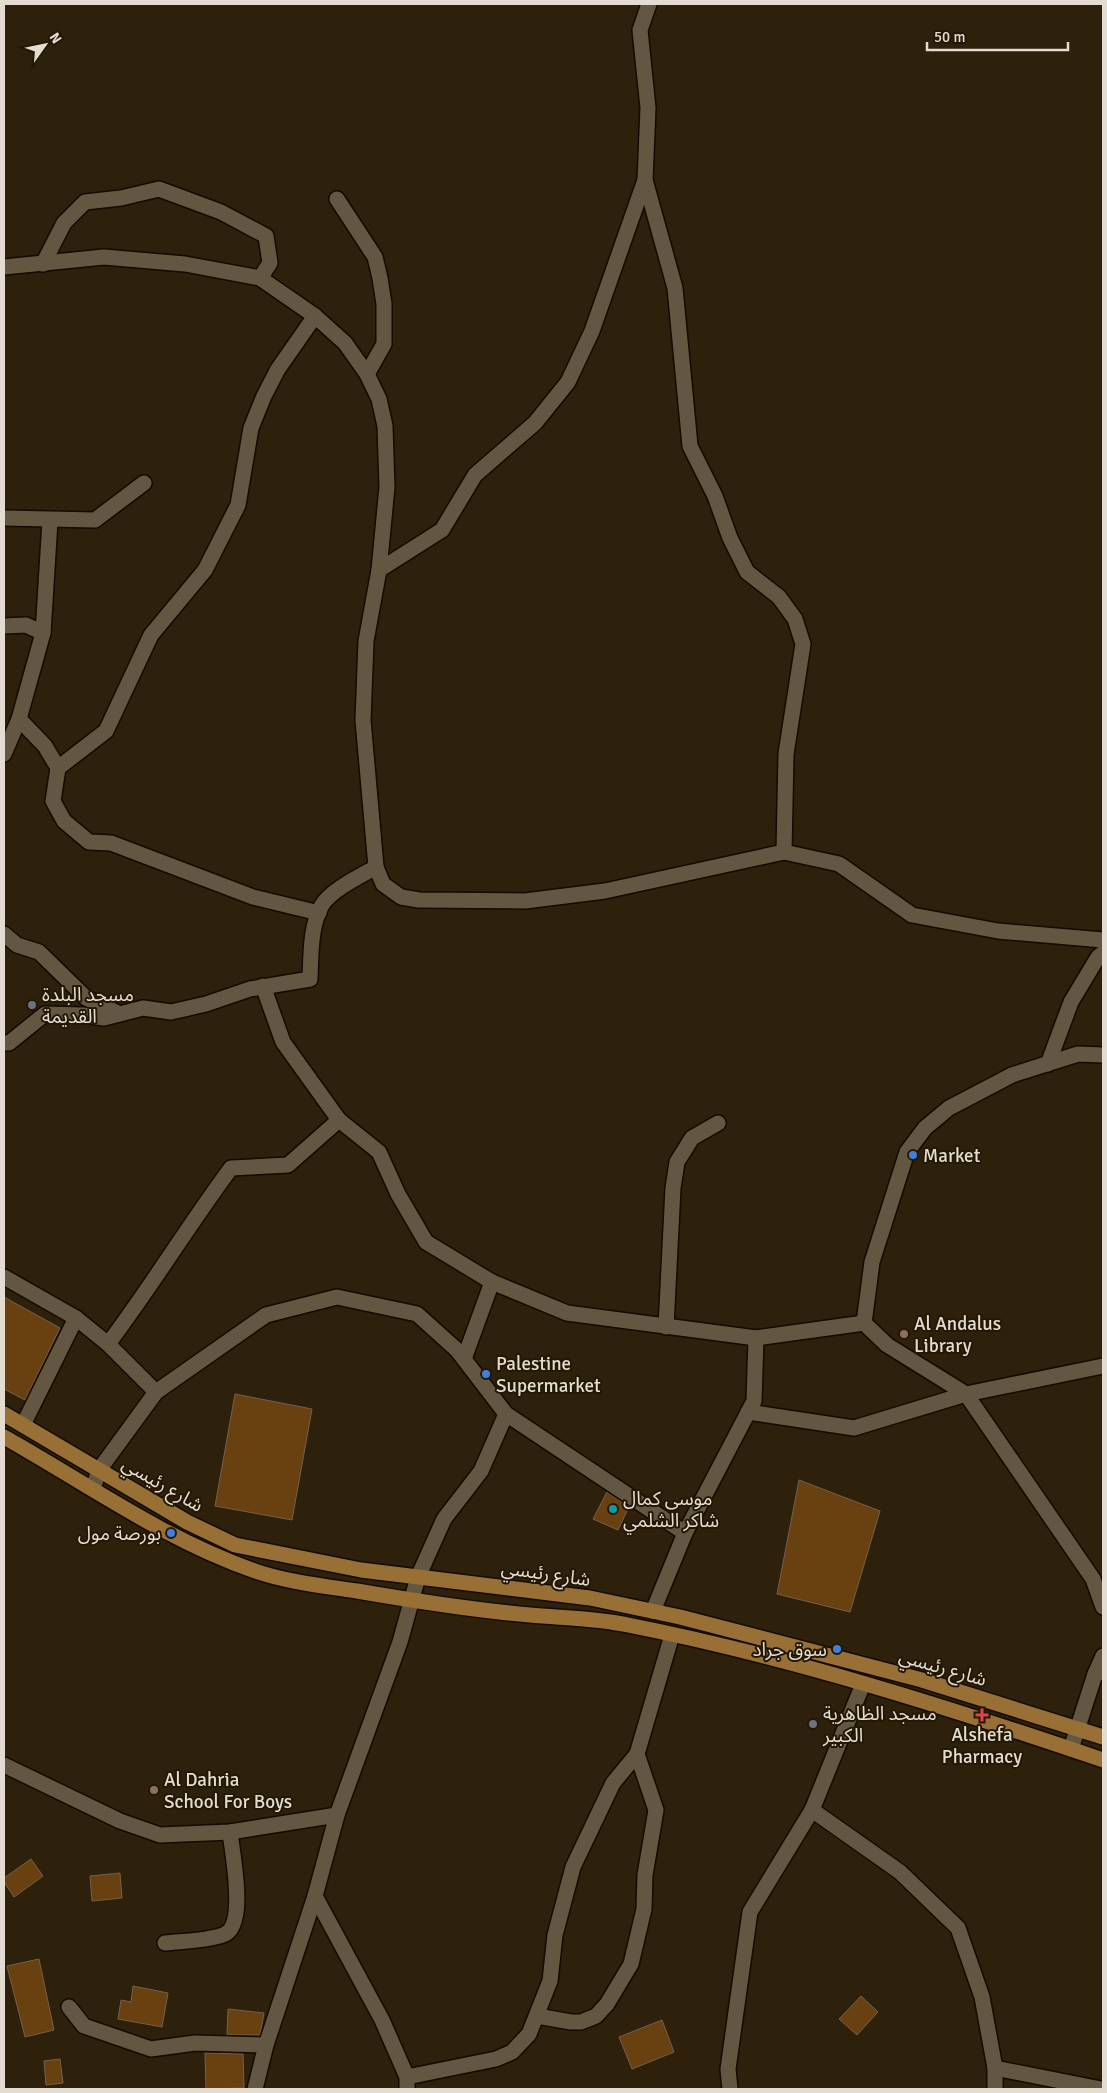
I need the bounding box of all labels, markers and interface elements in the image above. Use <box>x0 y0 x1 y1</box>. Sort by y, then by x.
north arrow <box>20 20 70 70</box>
scale bar <box>927 20 1068 52</box>
text: 50 m <box>934 28 965 46</box>
text: N <box>46 29 65 47</box>
place label: مسجد البلدة القديمة <box>42 983 134 1029</box>
marker: مسجد البلدة القديمة <box>26 999 38 1011</box>
place label: Market <box>923 1144 981 1168</box>
marker: Market <box>907 1149 919 1161</box>
place label: Al Andalus Library <box>914 1312 1001 1358</box>
marker: Al Andalus Library <box>898 1328 910 1340</box>
place label: Palestine Supermarket <box>496 1352 601 1398</box>
marker: Palestine Supermarket <box>480 1368 492 1380</box>
street label: شارع رئيسي <box>116 1452 207 1520</box>
place label: موسى كمال شاكر الشلمي <box>623 1487 719 1535</box>
marker: موسى كمال شاكر الشلمي <box>607 1503 619 1515</box>
place label: بورصة مول <box>78 1522 161 1546</box>
marker: بورصة مول <box>165 1527 177 1539</box>
street label: شارع رئيسي <box>499 1556 592 1595</box>
place label: سوق جراد <box>752 1638 827 1662</box>
marker: سوق جراد <box>831 1643 843 1655</box>
street label: شارع رئيسي <box>896 1644 989 1694</box>
place label: مسجد الظاهرية الكبير <box>822 1702 937 1748</box>
marker: Alshefa Pharmacy <box>976 1709 988 1721</box>
marker: مسجد الظاهرية الكبير <box>807 1718 819 1730</box>
place label: Alshefa Pharmacy <box>942 1723 1022 1769</box>
place label: Al Dahria School For Boys <box>164 1768 292 1814</box>
marker: Al Dahria School For Boys <box>148 1784 160 1796</box>

